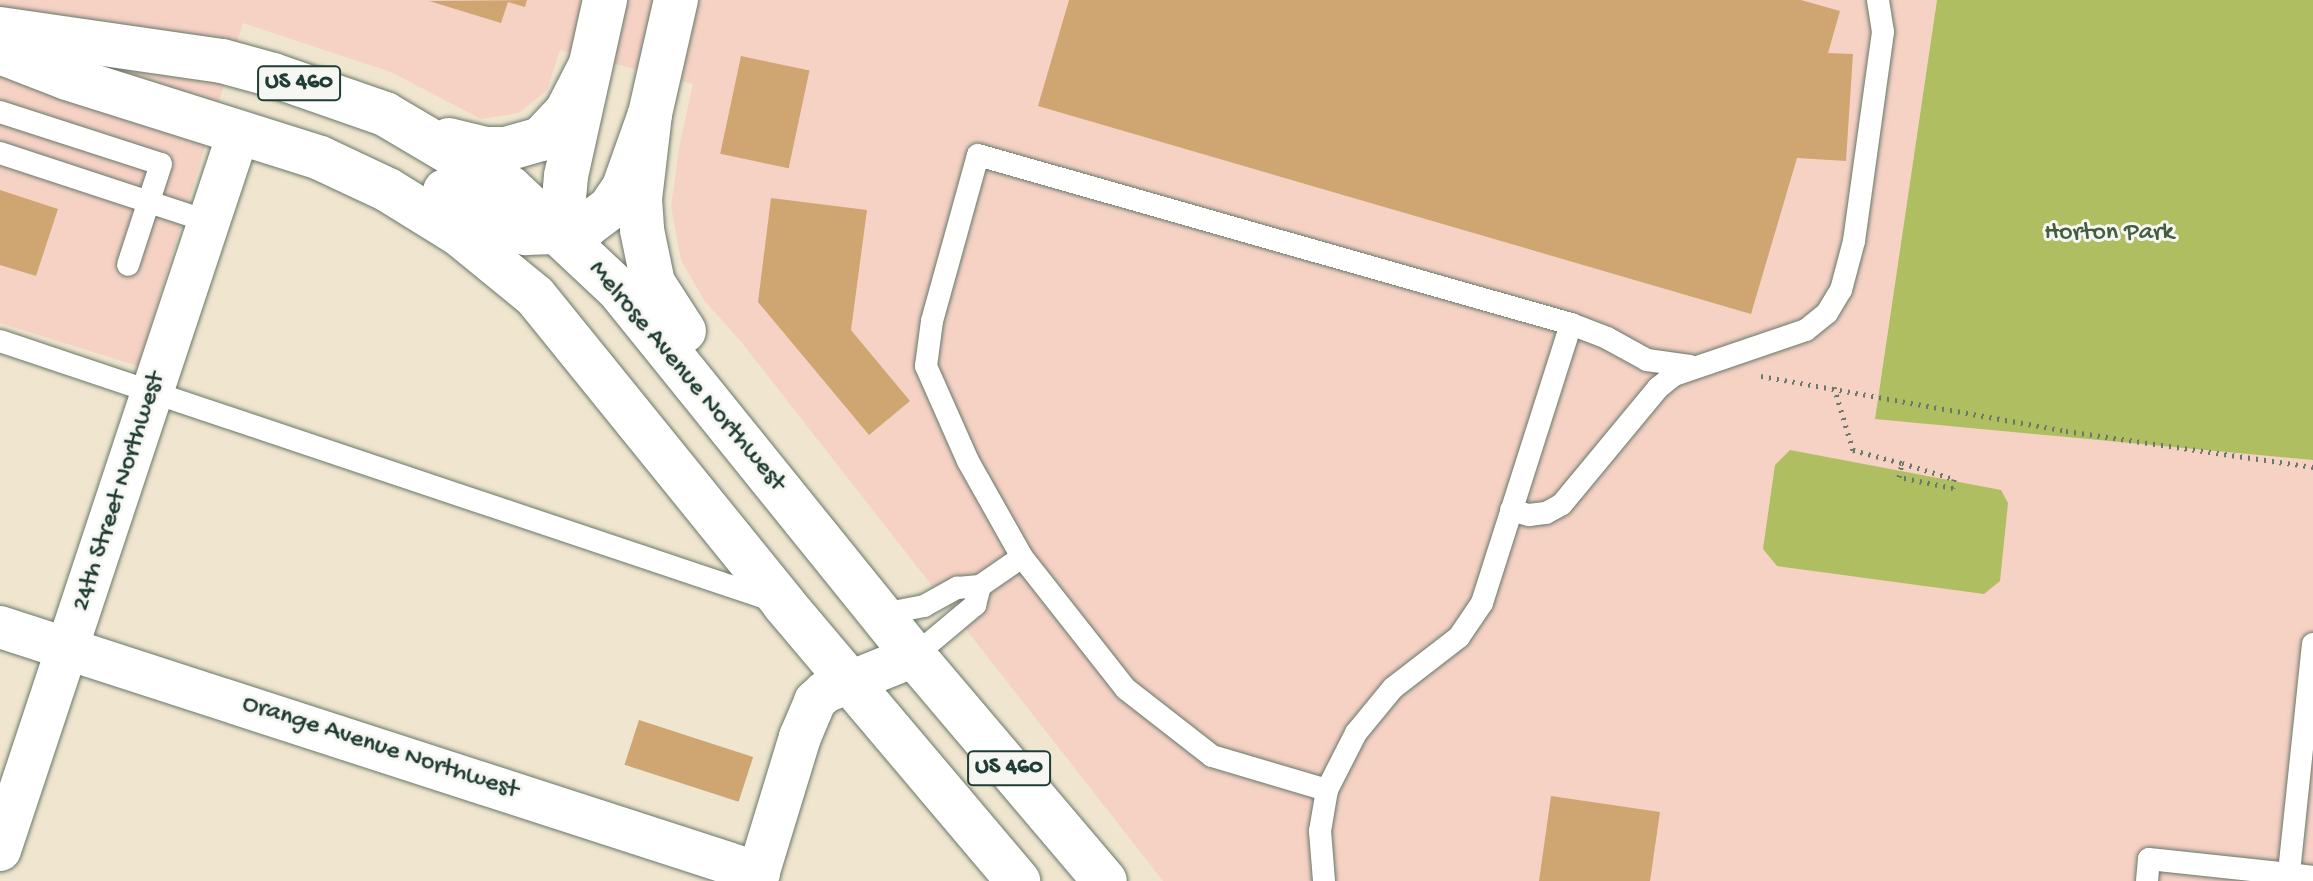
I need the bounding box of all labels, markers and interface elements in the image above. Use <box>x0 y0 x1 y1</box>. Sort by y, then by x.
road number: US 460 <box>257 63 341 103</box>
park label: Horton Park <box>2044 218 2174 250</box>
street label: Melrose Avenue Northwest <box>580 255 792 499</box>
street label: 24th Street Northwest <box>67 369 173 615</box>
street label: Orange Avenue Northwest <box>238 689 522 807</box>
road number: US 460 <box>967 748 1051 788</box>

